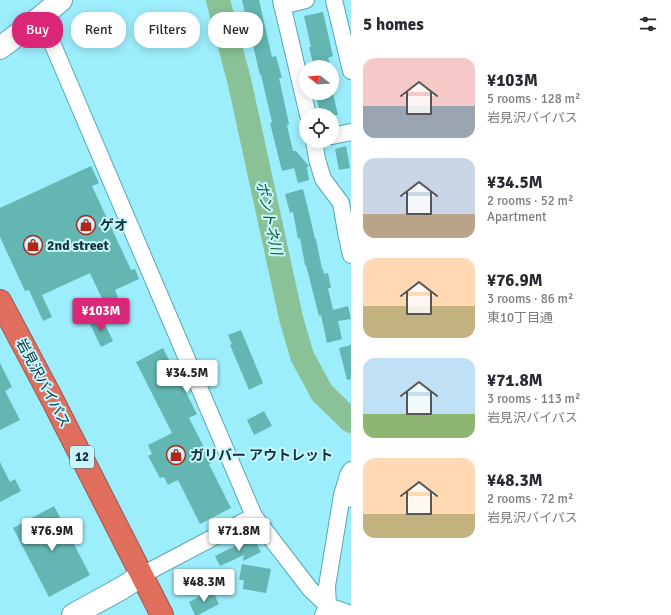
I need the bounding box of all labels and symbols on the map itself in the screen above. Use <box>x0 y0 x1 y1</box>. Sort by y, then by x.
north arrow <box>299 60 339 100</box>
water label: ポントネ川 <box>252 179 286 259</box>
shop icon: ゲオ <box>75 214 97 236</box>
place label: ゲオ <box>100 217 128 234</box>
shop icon: 2nd street <box>22 234 44 256</box>
place label: 2nd street <box>47 237 110 254</box>
pin: ¥103M <box>73 298 129 332</box>
street label: 岩見沢バイパス <box>13 336 73 430</box>
pin: ¥34.5M <box>154 360 220 394</box>
shop icon: ガリバー アウトレット <box>165 444 187 466</box>
road number: 12 <box>70 446 94 468</box>
place label: ガリバー アウトレット <box>190 447 333 464</box>
pin: ¥76.9M <box>19 518 85 552</box>
pin: ¥71.8M <box>206 518 272 552</box>
pin: ¥48.3M <box>171 569 237 603</box>

